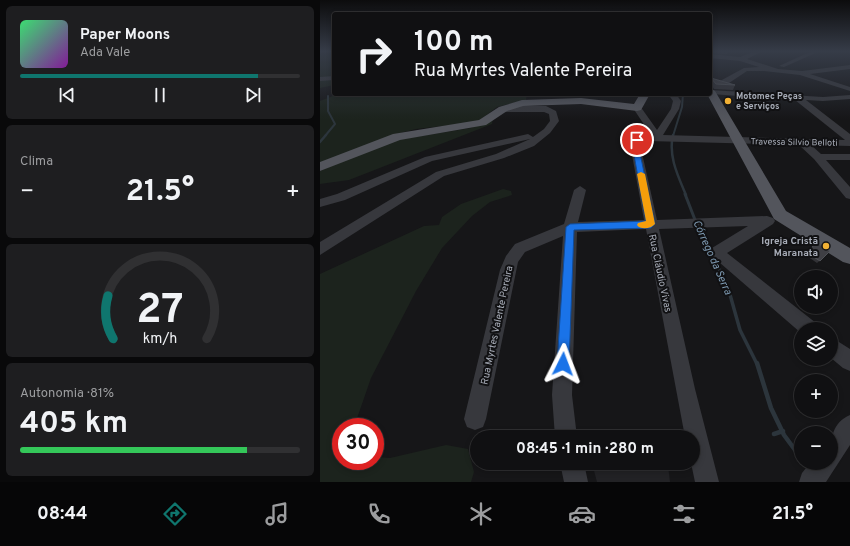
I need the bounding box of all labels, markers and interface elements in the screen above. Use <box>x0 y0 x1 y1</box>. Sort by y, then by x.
text: 100 m <box>414 25 494 61</box>
text: Paper Moons <box>80 26 170 45</box>
icon: right <box>348 28 400 80</box>
text: Ada Vale <box>80 45 130 61</box>
text: Rua Myrtes Valente Pereira <box>414 60 632 83</box>
icon: previous <box>56 84 78 106</box>
icon: pause <box>149 84 171 106</box>
icon: next <box>242 84 264 106</box>
place label: Motomec Peças e Serviços <box>736 91 802 112</box>
marker: Motomec Peças e Serviços <box>723 96 733 106</box>
pin <box>620 123 654 157</box>
icon: arrive <box>626 129 648 151</box>
street label: Travessa Silvio Belloti <box>750 136 838 149</box>
text: Clima <box>20 154 53 170</box>
text: 21.5° <box>126 174 194 211</box>
text: − <box>20 179 34 206</box>
text: + <box>286 179 300 206</box>
water label: Córrego da Serra <box>689 218 735 297</box>
street label: Rua Cláudio Vivas <box>645 233 674 314</box>
place label: Igreja Cristã Maranata <box>761 235 818 260</box>
marker: Igreja Cristã Maranata <box>821 241 831 251</box>
street label: Rua Myrtes Valente Pereira <box>479 265 516 386</box>
map controls <box>794 270 838 470</box>
button: sound <box>794 270 838 314</box>
text: 27 <box>136 284 184 337</box>
button: layers <box>794 322 838 366</box>
text: km/h <box>143 329 177 347</box>
position arrow <box>542 343 584 385</box>
button: + <box>794 374 838 418</box>
text: Autonomia · 81% <box>20 386 114 402</box>
text: 405 km <box>20 406 128 443</box>
speed limit sign: 30 <box>332 418 384 470</box>
button: − <box>794 426 838 470</box>
text: 08:45 · 1 min · 280 m <box>516 440 654 459</box>
icon: directions <box>161 500 189 528</box>
icon: music <box>263 500 291 528</box>
icon: phone <box>365 500 393 528</box>
icon: climate <box>467 500 495 528</box>
icon: car <box>568 500 596 528</box>
icon: filters <box>670 500 698 528</box>
text: 08:44 <box>37 503 88 526</box>
text: 21.5° <box>772 503 813 526</box>

